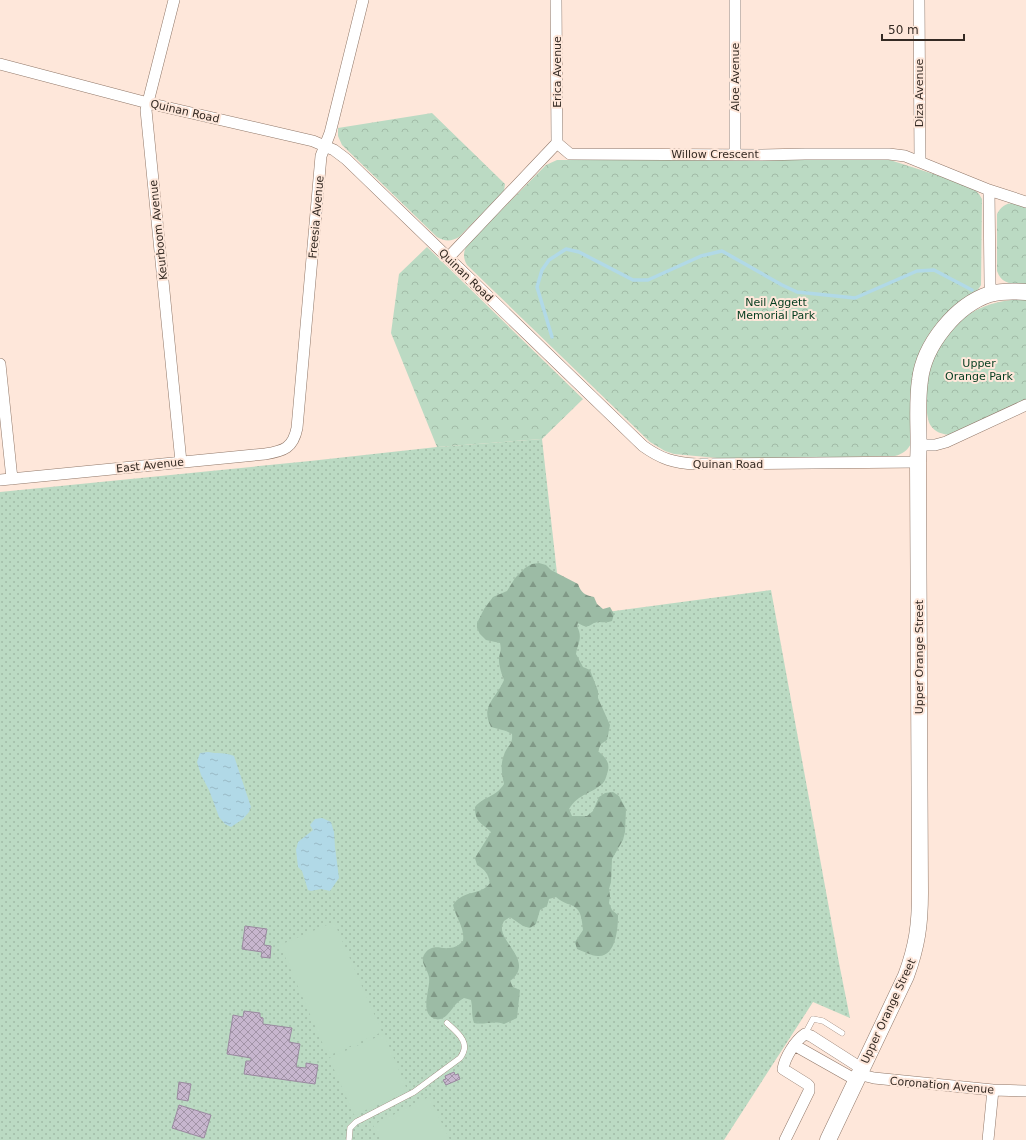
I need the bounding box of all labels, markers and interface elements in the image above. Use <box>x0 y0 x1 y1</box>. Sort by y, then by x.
scale bar <box>882 16 964 42</box>
text: 50 m <box>888 23 919 37</box>
street label: Erica Avenue <box>551 36 564 108</box>
street label: Aloe Avenue <box>729 43 742 111</box>
street label: Diza Avenue <box>913 59 926 127</box>
street label: Quinan Road <box>149 97 221 126</box>
street label: Willow Crescent <box>671 148 759 161</box>
street label: Freesia Avenue <box>306 175 327 259</box>
street label: Keurboom Avenue <box>147 179 170 281</box>
street label: Quinan Road <box>436 246 496 305</box>
park label: Neil Aggett Memorial Park <box>737 296 816 322</box>
park label: Upper Orange Park <box>945 357 1014 383</box>
street label: East Avenue <box>116 455 185 476</box>
street label: Quinan Road <box>693 458 763 471</box>
street label: Upper Orange Street <box>913 599 926 714</box>
street label: Upper Orange Street <box>858 956 919 1066</box>
street label: Coronation Avenue <box>889 1074 995 1097</box>

